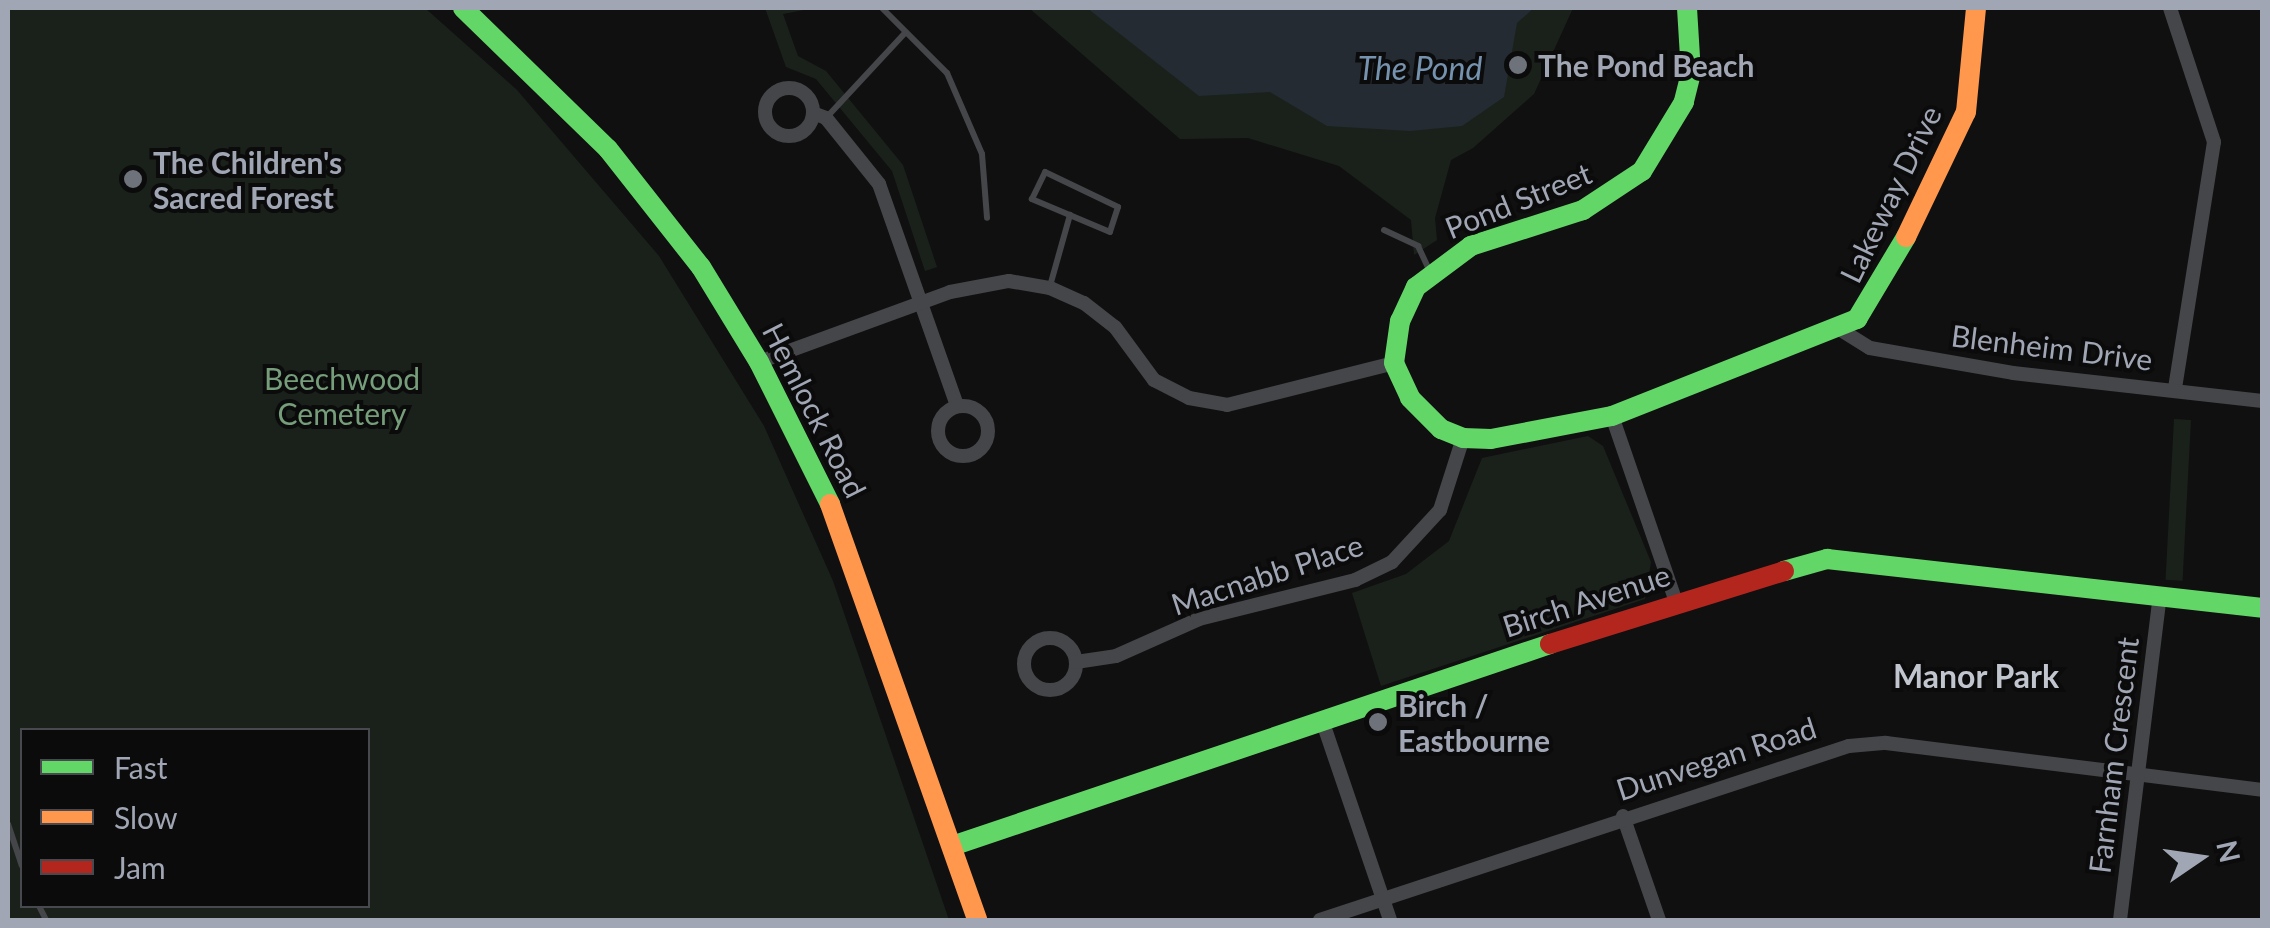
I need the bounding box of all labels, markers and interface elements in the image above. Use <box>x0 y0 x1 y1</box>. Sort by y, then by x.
place label: The Pond Beach <box>1538 47 1754 83</box>
water label: The Pond <box>1358 49 1482 87</box>
marker: The Pond Beach <box>1507 54 1529 76</box>
street label: Lakeway Drive <box>1832 99 1948 289</box>
place label: The Children's Sacred Forest <box>153 144 342 214</box>
street label: Pond Street <box>1440 154 1596 246</box>
marker: The Children's Sacred Forest <box>122 168 144 190</box>
street label: Hemlock Road <box>756 317 874 503</box>
street label: Blenheim Drive <box>1949 317 2155 377</box>
park label: Beechwood Cemetery <box>264 360 420 430</box>
street label: Macnabb Place <box>1167 526 1367 622</box>
street label: Birch Avenue <box>1497 556 1675 644</box>
street label: Farnham Crescent <box>2081 635 2145 875</box>
district label: Manor Park <box>1893 657 2059 695</box>
place label: Birch / Eastbourne <box>1398 687 1550 758</box>
street label: Dunvegan Road <box>1611 709 1821 807</box>
marker: Birch / Eastbourne <box>1367 711 1389 733</box>
legend <box>20 728 370 908</box>
text: Fast <box>114 749 168 785</box>
text: Slow <box>114 799 177 835</box>
north arrow <box>2150 808 2250 908</box>
text: N <box>2210 837 2248 866</box>
text: Jam <box>114 849 166 885</box>

